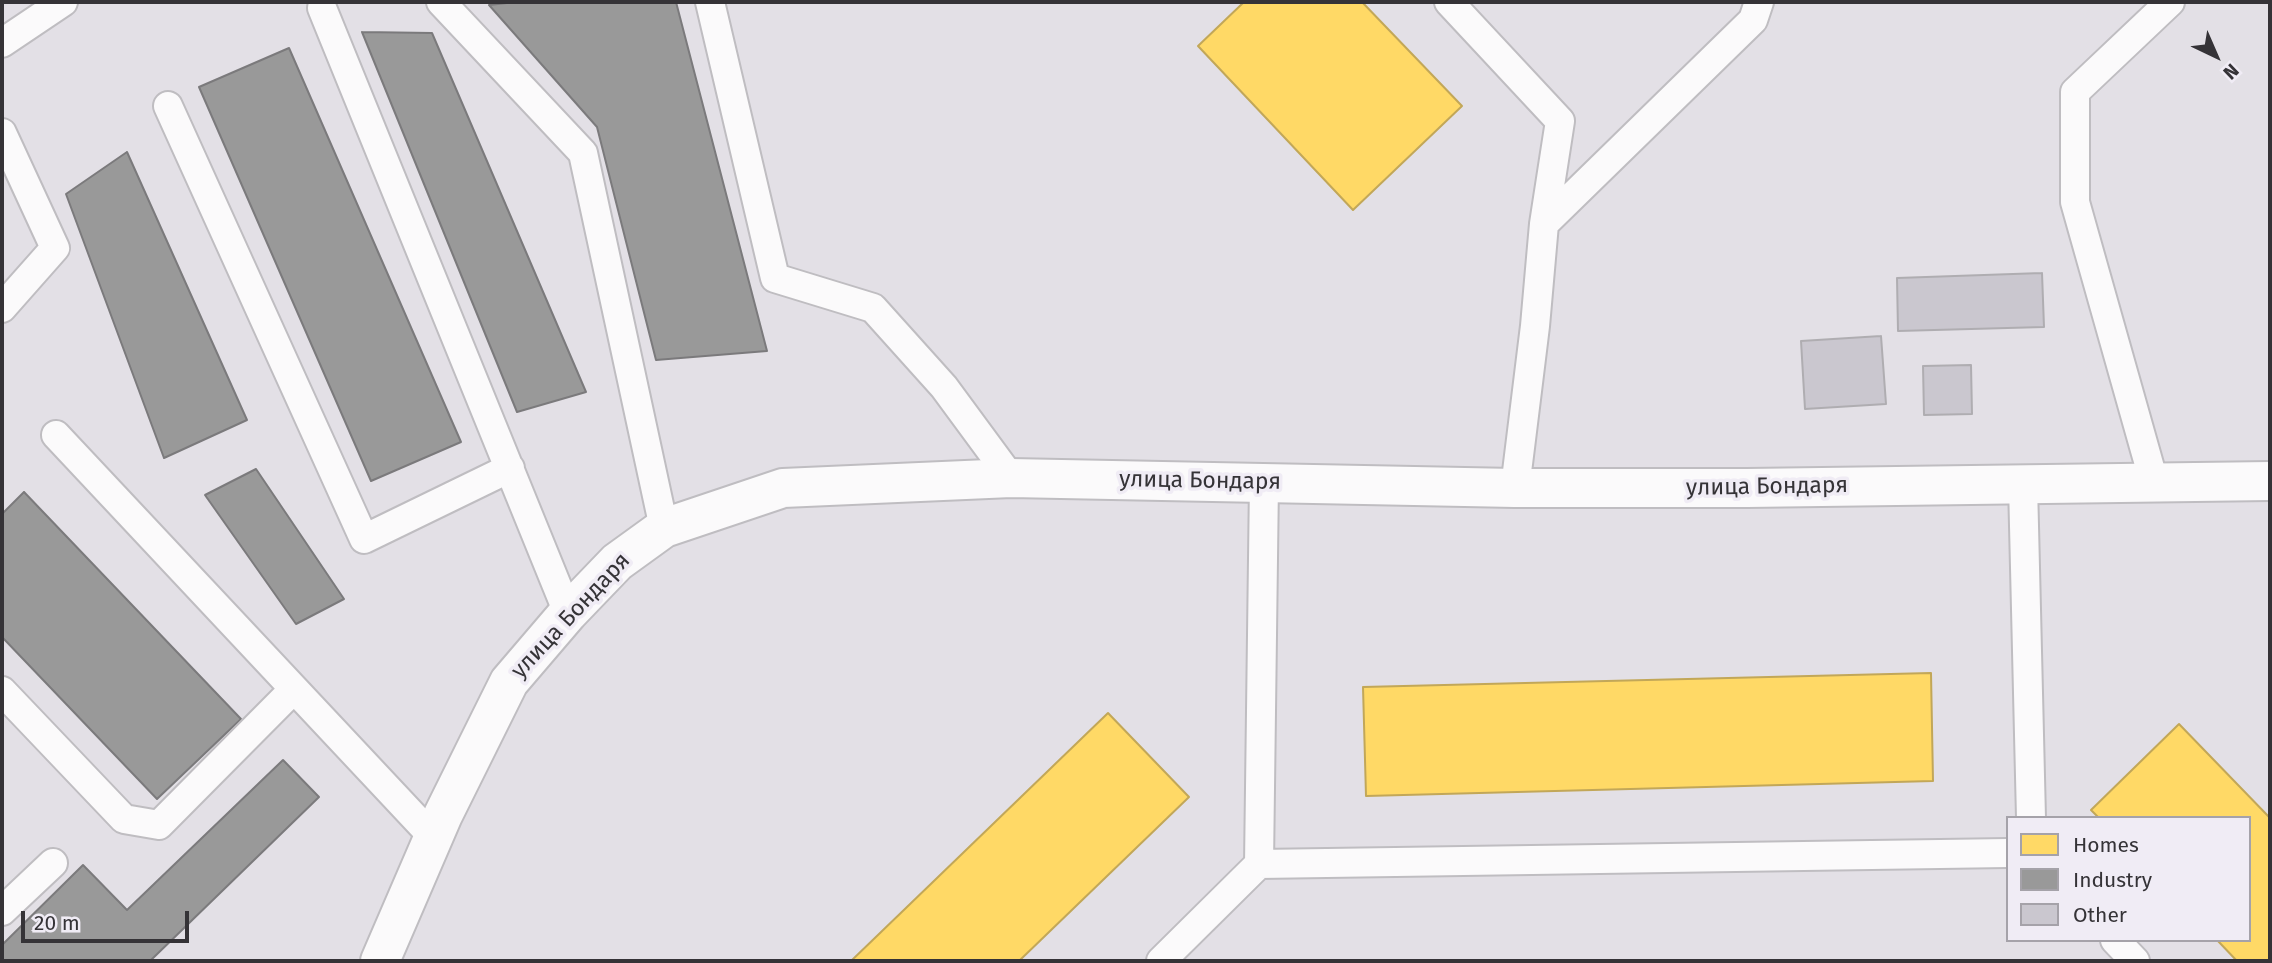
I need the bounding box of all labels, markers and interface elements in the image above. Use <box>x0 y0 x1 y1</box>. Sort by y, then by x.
north arrow <box>2181 21 2251 91</box>
text: N <box>2218 59 2243 84</box>
street label: улица Бондаря <box>1119 466 1281 496</box>
street label: улица Бондаря <box>1686 472 1848 502</box>
street label: улица Бондаря <box>506 547 636 685</box>
legend <box>2006 816 2251 942</box>
text: Homes <box>2073 832 2139 858</box>
text: Industry <box>2073 867 2152 893</box>
scale bar <box>24 897 192 941</box>
text: Other <box>2073 902 2127 928</box>
text: 20 m <box>34 910 80 936</box>

